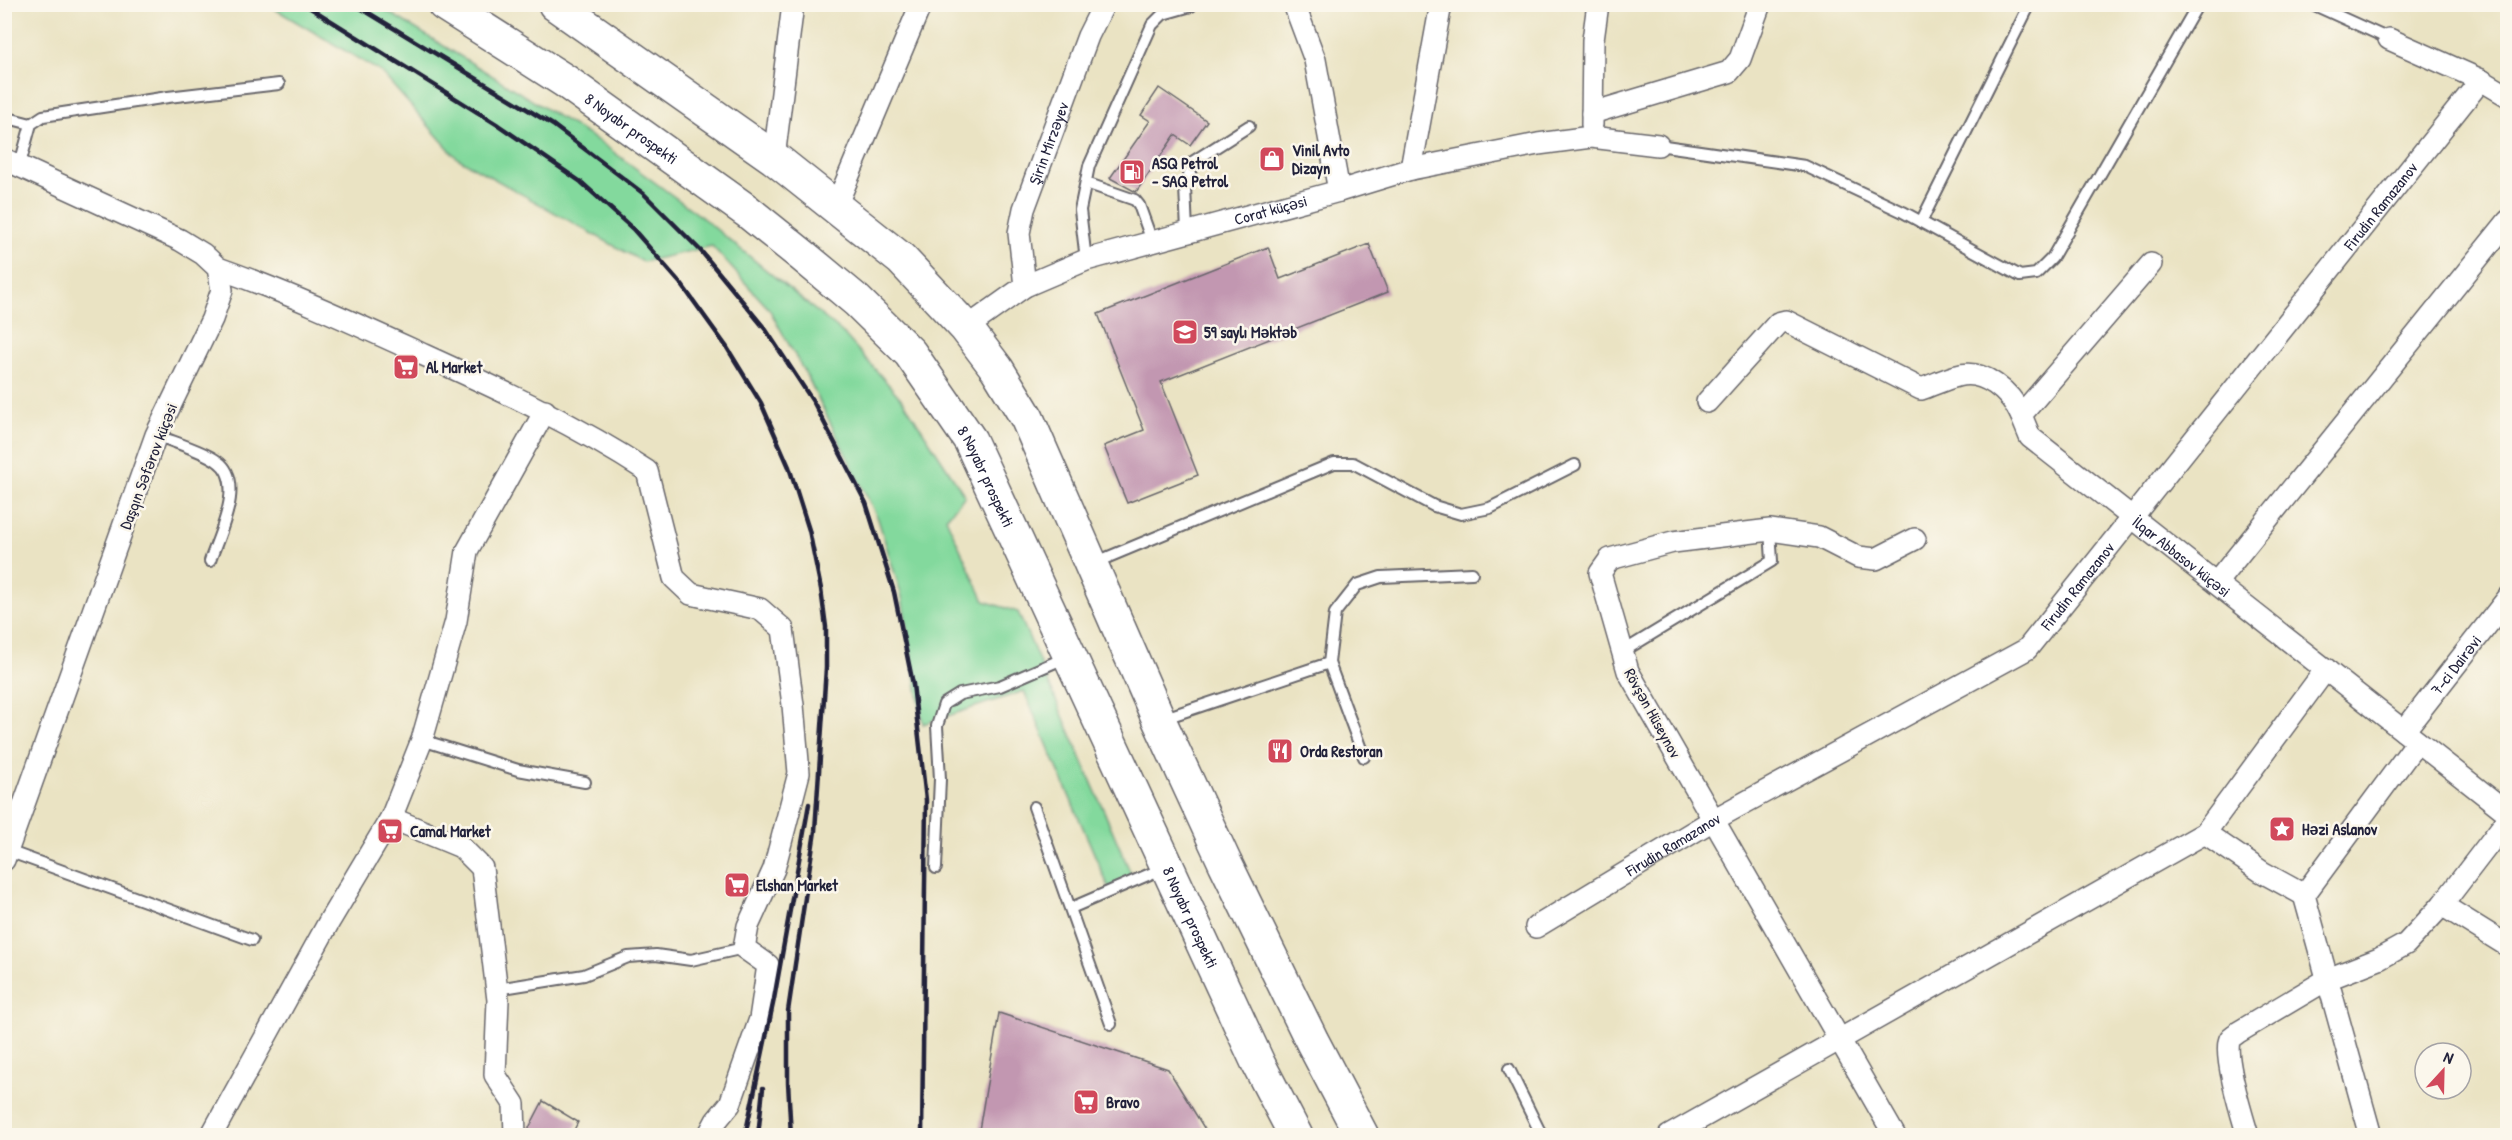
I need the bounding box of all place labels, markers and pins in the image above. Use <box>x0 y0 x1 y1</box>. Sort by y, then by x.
place label: Vinil Avto Dizayn <box>1292 139 1350 180</box>
shop icon: Vinil Avto Dizayn <box>1257 144 1287 174</box>
place label: ASQ Petrol - SAQ Petrol <box>1152 152 1229 192</box>
fuel station icon: ASQ Petrol - SAQ Petrol <box>1117 157 1147 187</box>
school or university icon: 59 saylı Məktəb <box>1170 317 1200 347</box>
place label: 59 saylı Məktəb <box>1204 321 1298 344</box>
supermarket icon: Al Market <box>391 352 421 382</box>
place label: Al Market <box>426 356 483 378</box>
restaurant icon: Orda Restoran <box>1265 736 1295 766</box>
place label: Orda Restoran <box>1300 740 1383 762</box>
place icon: Həzi Aslanov <box>2267 814 2297 844</box>
supermarket icon: Camal Market <box>375 816 405 846</box>
place label: Həzi Aslanov <box>2302 818 2378 840</box>
place label: Camal Market <box>410 820 491 842</box>
supermarket icon: Elshan Market <box>722 870 752 900</box>
place label: Elshan Market <box>756 874 838 896</box>
supermarket icon: Bravo <box>1071 1087 1101 1117</box>
place label: Bravo <box>1106 1091 1140 1113</box>

